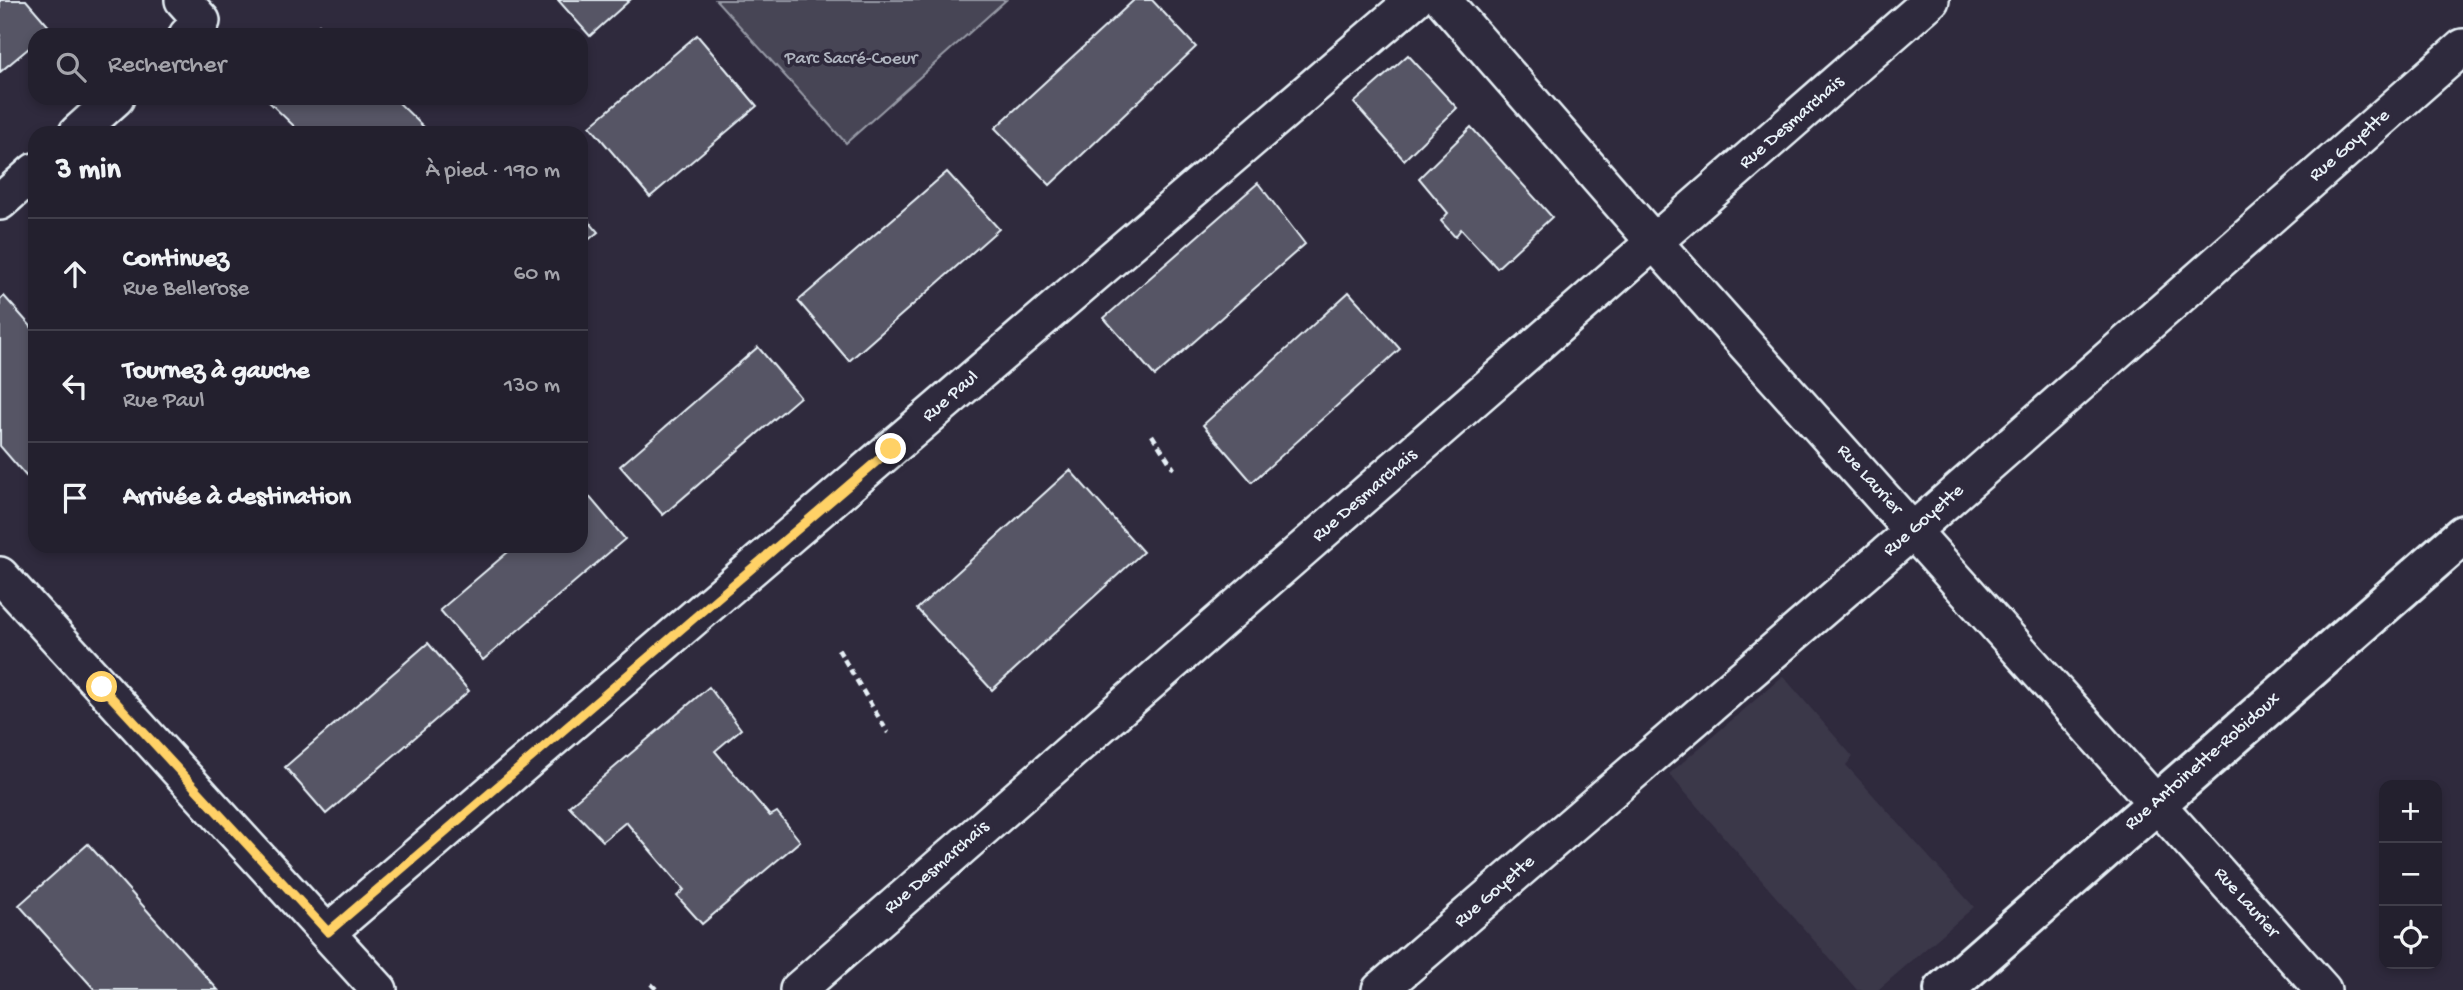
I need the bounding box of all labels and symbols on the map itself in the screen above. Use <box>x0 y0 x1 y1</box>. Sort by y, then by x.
park label: Parc Sacré-Coeur <box>784 48 920 71</box>
street label: Rue Desmarchais <box>1735 71 1850 175</box>
street label: Rue Goyette <box>2305 105 2395 187</box>
street label: Rue Paul <box>918 366 984 428</box>
route end <box>875 433 906 464</box>
street label: Rue Laurier <box>1831 440 1908 522</box>
street label: Rue Desmarchais <box>1308 444 1423 548</box>
street label: Rue Goyette <box>1879 480 1969 562</box>
route start <box>86 671 117 702</box>
street label: Rue Antoinette-Robidoux <box>2120 688 2286 836</box>
street label: Rue Desmarchais <box>880 816 995 920</box>
street label: Rue Goyette <box>1450 851 1540 933</box>
street label: Rue Laurier <box>2208 863 2285 945</box>

